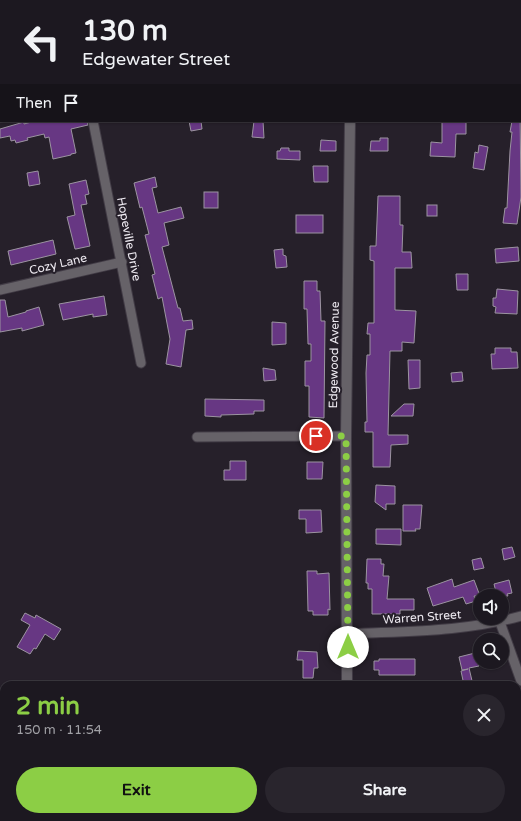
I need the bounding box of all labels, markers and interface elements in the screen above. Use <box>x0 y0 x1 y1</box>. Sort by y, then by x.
text: 130 m <box>82 14 168 48</box>
icon: left <box>16 16 68 68</box>
text: Edgewater Street <box>82 48 230 70</box>
icon: arrive <box>60 92 82 114</box>
text: Then <box>16 94 52 112</box>
street label: Hopeville Drive <box>114 196 144 282</box>
street label: Cozy Lane <box>28 251 88 277</box>
street label: Edgewood Avenue <box>326 301 342 409</box>
pin <box>299 419 333 453</box>
icon: arrive <box>305 425 327 447</box>
map controls <box>473 589 509 669</box>
button: sound <box>473 589 509 625</box>
street label: Warren Street <box>382 607 462 627</box>
position arrow <box>327 626 369 668</box>
button: search <box>473 633 509 669</box>
text: 2 min <box>16 692 80 721</box>
button: close <box>463 694 505 736</box>
text: 150 m · 11:54 <box>16 722 102 738</box>
button: Exit <box>16 767 257 813</box>
button: Share <box>265 767 505 813</box>

